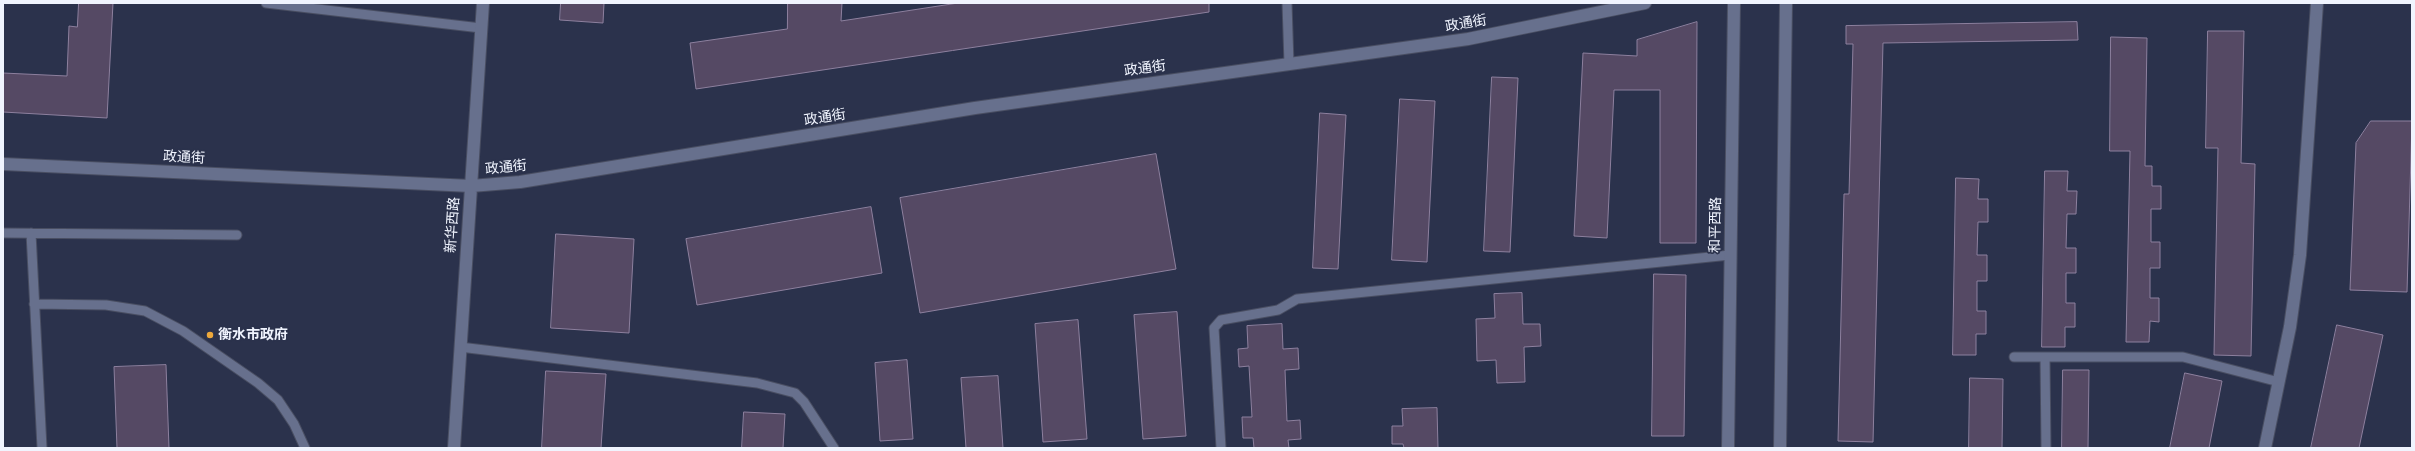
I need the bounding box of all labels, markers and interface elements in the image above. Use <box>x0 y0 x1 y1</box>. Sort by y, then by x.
street label: 政通街 <box>1444 12 1488 36</box>
street label: 政通街 <box>1123 58 1167 80</box>
street label: 政通街 <box>803 106 847 130</box>
street label: 政通街 <box>163 149 205 167</box>
street label: 政通街 <box>484 157 528 179</box>
street label: 新华西路 <box>443 196 463 254</box>
street label: 和平西路 <box>1707 197 1725 253</box>
place label: 衡水市政府 <box>218 327 288 343</box>
marker: 衡水市政府 <box>205 330 215 340</box>

